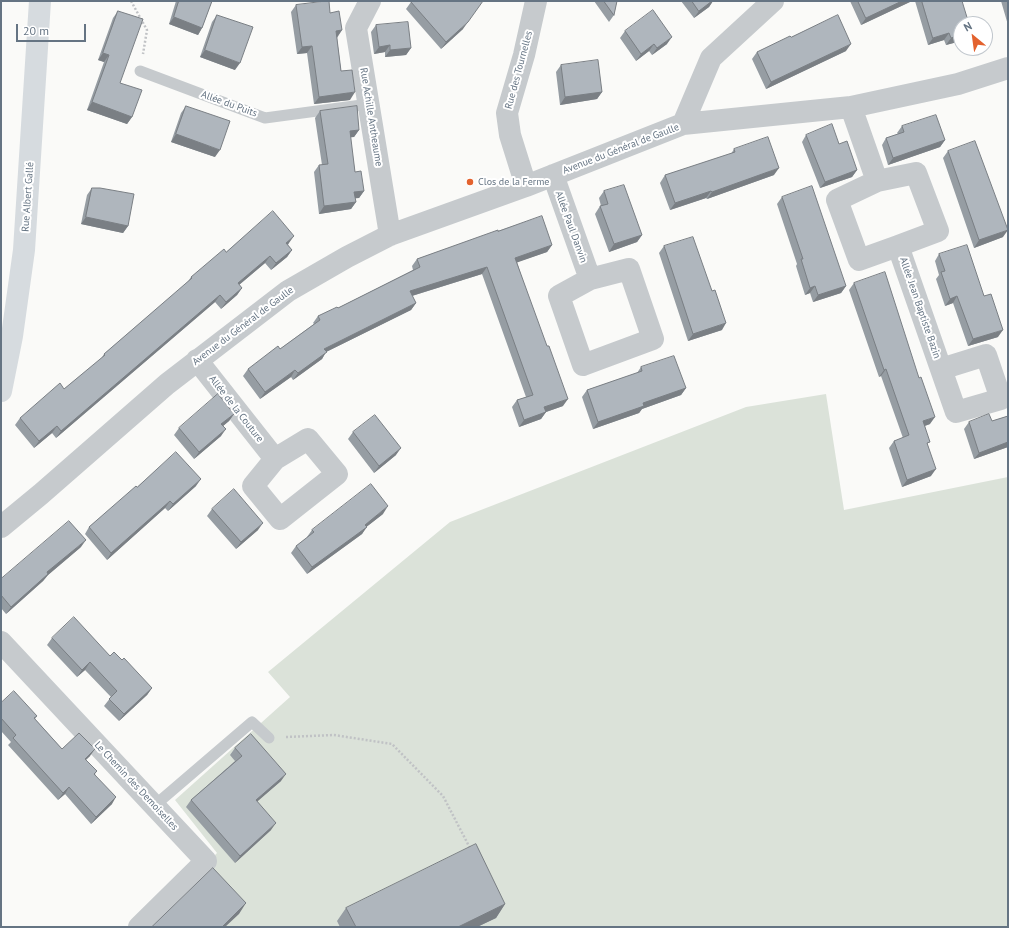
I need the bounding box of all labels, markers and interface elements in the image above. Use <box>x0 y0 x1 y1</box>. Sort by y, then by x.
scale bar <box>18 16 88 42</box>
north arrow <box>953 16 993 56</box>
text: N <box>961 19 974 34</box>
text: 20 m <box>23 23 49 38</box>
street label: Rue des Tournelles <box>503 30 535 110</box>
street label: Rue Achille Antheaume <box>357 67 385 167</box>
street label: Allée du Puits <box>199 88 259 120</box>
street label: Avenue du Général de Gaulle <box>561 121 681 177</box>
street label: Rue Albert Gallé <box>20 162 36 232</box>
place label: Clos de la Ferme <box>478 176 549 188</box>
marker: Clos de la Ferme <box>465 177 475 187</box>
street label: Allée Paul Danvin <box>552 189 590 265</box>
street label: Allée Jean Baptiste Bazin <box>897 256 943 360</box>
street label: Avenue du Général de Gaulle <box>190 284 296 368</box>
street label: Allée de la Couture <box>206 373 266 445</box>
street label: Le Chemin des Demoiselles <box>92 739 180 833</box>

